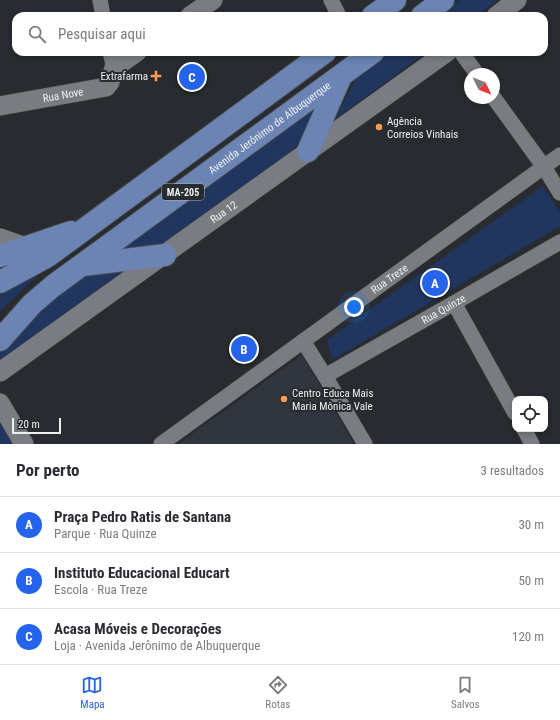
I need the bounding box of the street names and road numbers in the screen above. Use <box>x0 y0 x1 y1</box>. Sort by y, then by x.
street label: Avenida Jerônimo de Albuquerque <box>206 79 333 177</box>
street label: Rua Nove <box>42 85 84 105</box>
road number: MA-205 <box>162 184 204 200</box>
street label: Rua 12 <box>208 198 240 226</box>
street label: Rua Treze <box>368 261 410 296</box>
street label: Rua Quinze <box>419 291 468 327</box>

